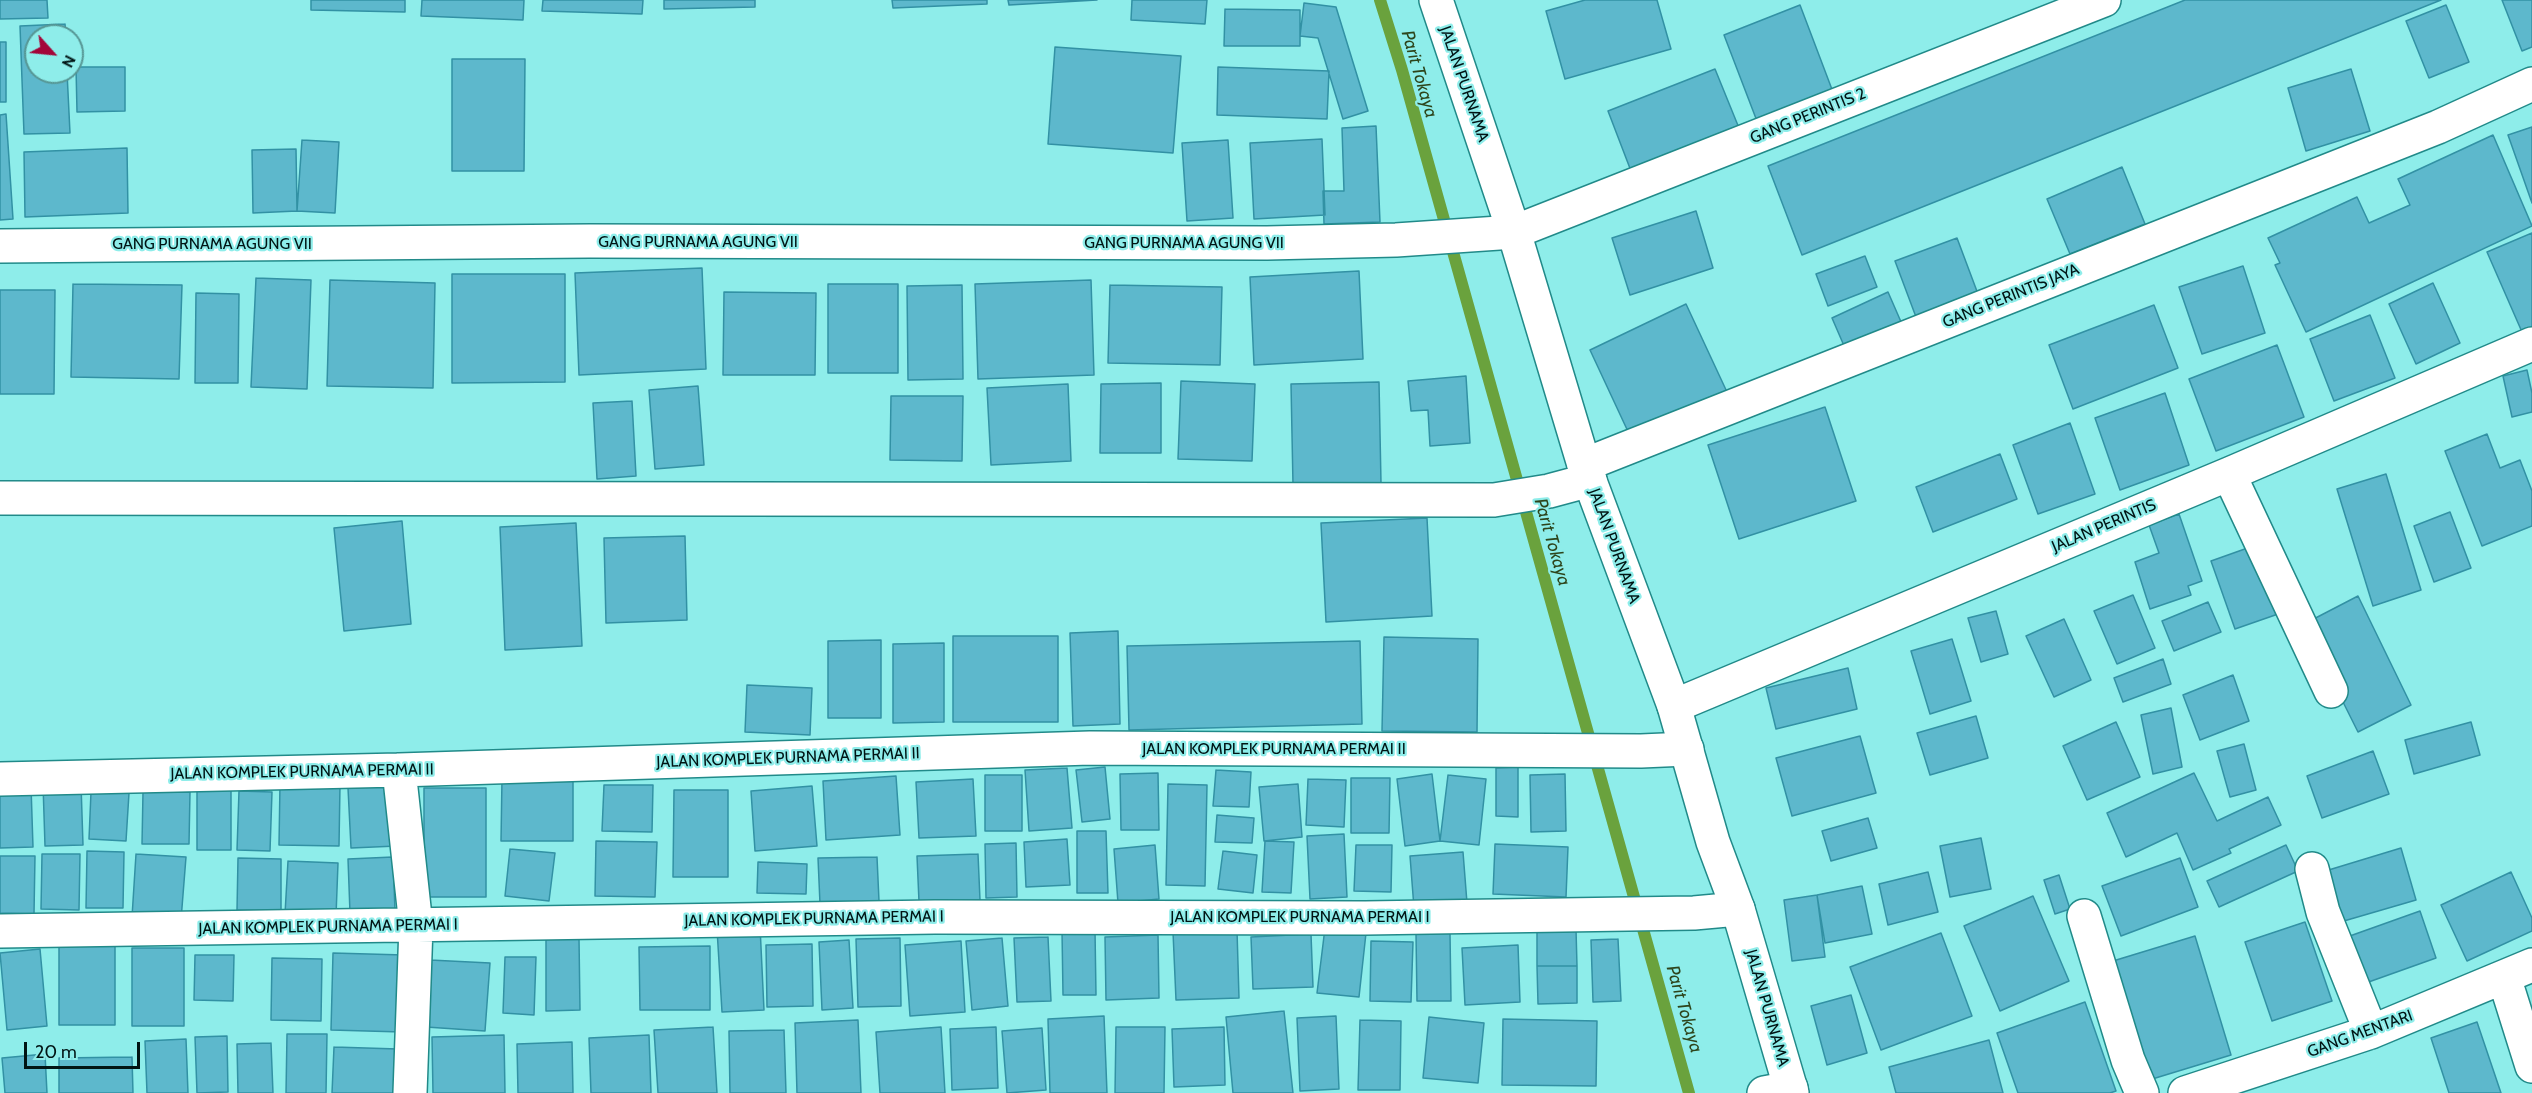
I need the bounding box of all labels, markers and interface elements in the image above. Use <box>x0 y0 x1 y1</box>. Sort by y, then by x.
north arrow <box>24 24 84 84</box>
street label: JALAN PURNAMA <box>1435 24 1493 144</box>
water label: Parit Tokaya <box>1396 28 1442 120</box>
text: N <box>58 52 80 71</box>
street label: GANG PERINTIS 2 <box>1747 84 1869 148</box>
street label: GANG PURNAMA AGUNG VII <box>598 232 798 252</box>
street label: GANG PURNAMA AGUNG VII <box>1084 233 1284 253</box>
street label: GANG PURNAMA AGUNG VII <box>112 234 312 254</box>
street label: GANG PERINTIS JAYA <box>1940 260 2082 332</box>
street label: JALAN PURNAMA <box>1584 486 1644 606</box>
street label: JALAN PERINTIS <box>2049 495 2159 557</box>
water label: Parit Tokaya <box>1529 496 1575 588</box>
street label: JALAN KOMPLEK PURNAMA PERMAI II <box>1142 739 1406 759</box>
street label: JALAN KOMPLEK PURNAMA PERMAI II <box>656 744 920 772</box>
street label: JALAN KOMPLEK PURNAMA PERMAI II <box>170 760 434 784</box>
street label: JALAN KOMPLEK PURNAMA PERMAI I <box>684 907 944 931</box>
street label: JALAN KOMPLEK PURNAMA PERMAI I <box>1170 907 1430 927</box>
street label: JALAN KOMPLEK PURNAMA PERMAI I <box>198 915 458 939</box>
street label: JALAN PURNAMA <box>1741 947 1793 1069</box>
water label: Parit Tokaya <box>1661 963 1707 1055</box>
street label: GANG MENTARI <box>2305 1006 2415 1062</box>
scale bar <box>27 1030 142 1068</box>
text: 20 m <box>35 1041 77 1063</box>

